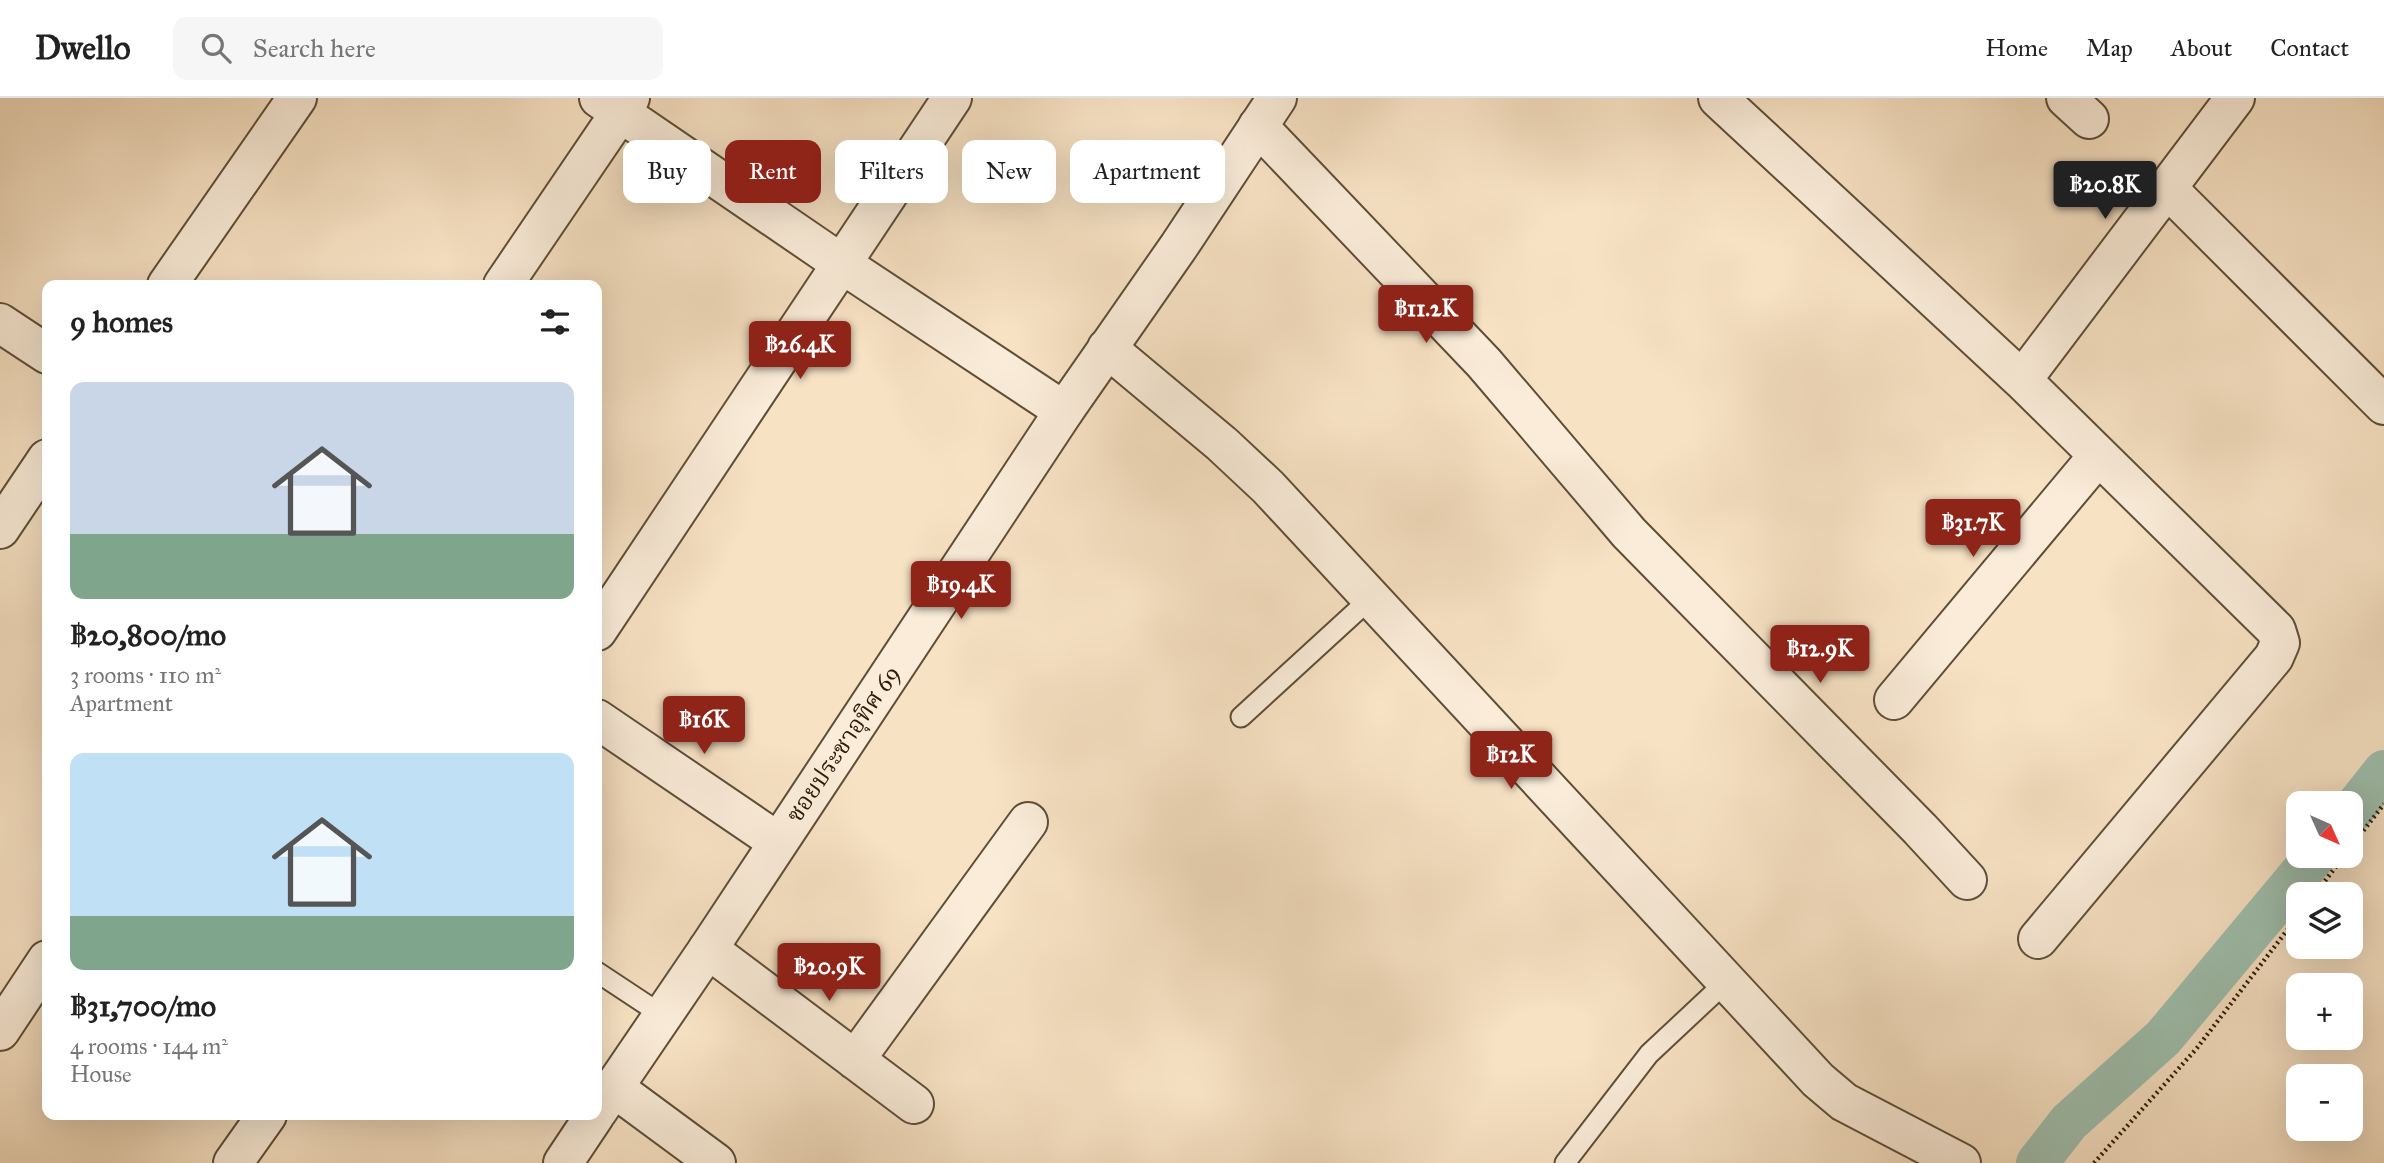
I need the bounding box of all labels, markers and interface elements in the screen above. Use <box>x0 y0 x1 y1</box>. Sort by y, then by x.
search box <box>173 17 663 80</box>
text: Dwello <box>35 28 131 68</box>
icon: search <box>197 29 235 67</box>
text: Search here <box>253 32 376 64</box>
text: Home <box>1985 33 2048 63</box>
text: Map <box>2086 33 2133 63</box>
text: About <box>2171 33 2232 63</box>
text: Contact <box>2270 33 2349 63</box>
chip: Buy <box>623 140 711 203</box>
chip: Rent <box>725 140 821 203</box>
chip: Filters <box>835 140 948 203</box>
chip: New <box>962 140 1056 203</box>
chip: Apartment <box>1070 140 1225 203</box>
pin: ฿20.8K <box>2048 162 2162 221</box>
text: ฿20.8K <box>2070 170 2140 198</box>
pin: ฿11.2K <box>1369 286 1483 345</box>
text: ฿11.2K <box>1394 294 1458 322</box>
icon: filters <box>536 303 574 341</box>
text: 9 homes <box>70 304 173 340</box>
pin: ฿26.4K <box>743 322 857 381</box>
text: ฿26.4K <box>765 330 835 358</box>
icon: home <box>259 428 385 554</box>
pin: ฿31.7K <box>1916 500 2030 559</box>
text: ฿31.7K <box>1941 508 2005 536</box>
pin: ฿19.4K <box>904 561 1018 621</box>
text: ฿19.4K <box>927 570 995 598</box>
text: ฿20,800/mo <box>70 617 226 653</box>
pin: ฿12.9K <box>1763 626 1877 685</box>
text: ฿12.9K <box>1786 634 1854 662</box>
street label: ซอยประชาอุทิศ 69 <box>779 660 907 828</box>
text: 3 rooms · 110 m² <box>70 661 221 689</box>
text: Apartment <box>70 689 173 717</box>
pin: ฿16K <box>663 696 745 756</box>
text: ฿16K <box>679 705 729 733</box>
pin: ฿12K <box>1470 732 1552 791</box>
text: ฿12K <box>1486 740 1536 768</box>
north arrow <box>2286 791 2362 868</box>
map controls <box>2286 791 2363 1141</box>
icon: home <box>259 799 385 925</box>
button: layers <box>2286 882 2363 959</box>
pin: ฿20.9K <box>772 944 886 1003</box>
text: ฿20.9K <box>793 952 865 980</box>
button: + <box>2286 973 2363 1050</box>
text: ฿31,700/mo <box>70 988 216 1024</box>
text: 4 rooms · 144 m² <box>70 1032 228 1060</box>
text: House <box>70 1060 132 1088</box>
button: − <box>2286 1064 2363 1141</box>

